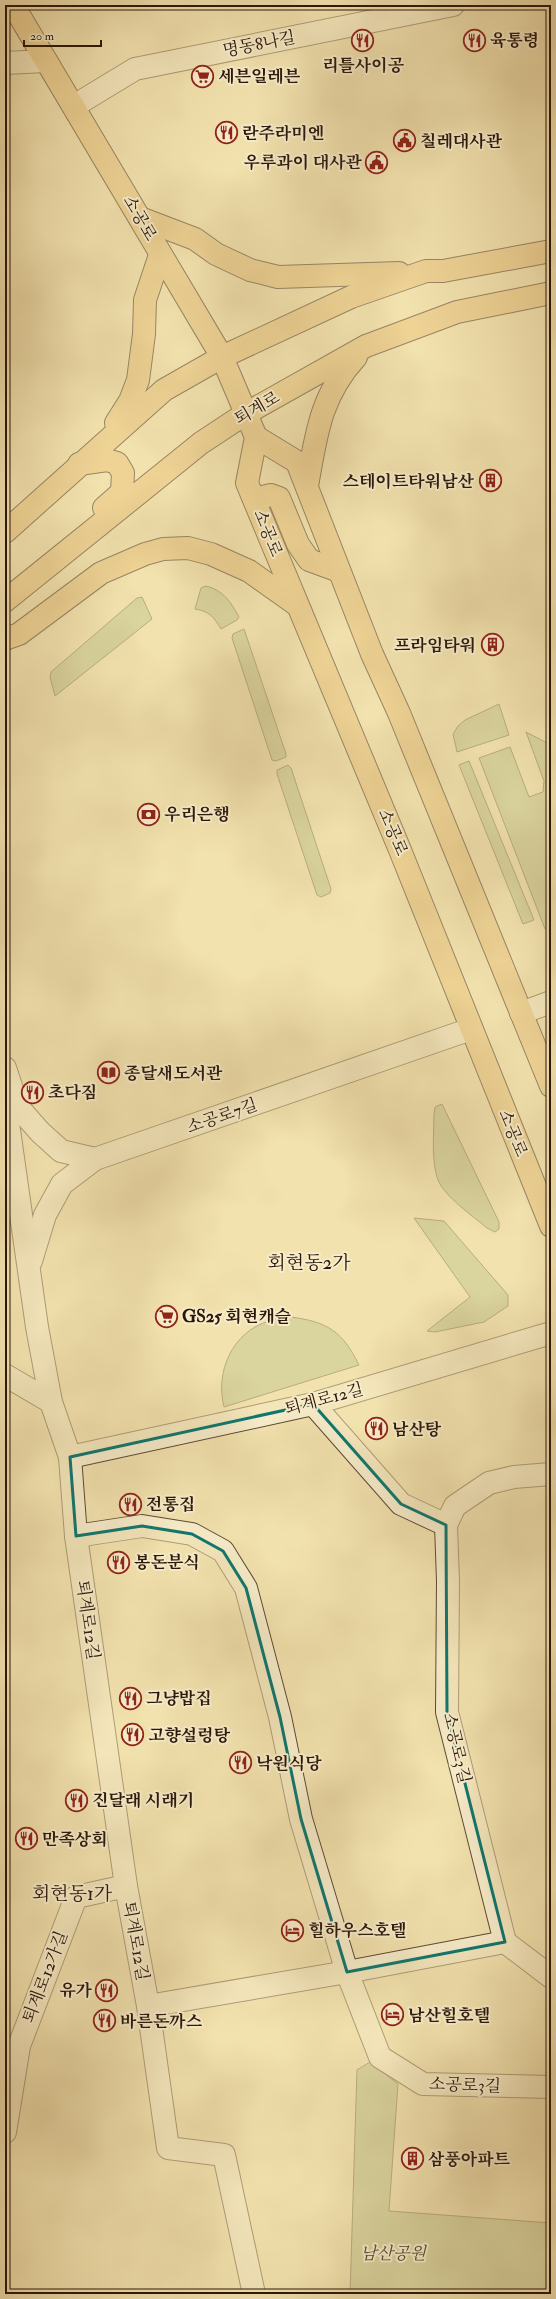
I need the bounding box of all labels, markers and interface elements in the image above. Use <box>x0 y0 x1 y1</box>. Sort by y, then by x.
scale bar <box>24 22 101 48</box>
street label: 명동8나길 <box>221 27 297 61</box>
restaurant icon: 육통령 <box>462 27 488 53</box>
restaurant icon: 리틀사이공 <box>350 28 376 54</box>
text: 20 m <box>30 29 55 44</box>
place label: 육통령 <box>490 30 539 51</box>
place label: 리틀사이공 <box>322 55 405 76</box>
supermarket icon: 세븐일레븐 <box>189 63 215 89</box>
place label: 세븐일레븐 <box>218 66 301 87</box>
restaurant icon: 란주라미엔 <box>213 120 239 146</box>
place label: 란주라미엔 <box>242 123 324 144</box>
public building icon: 칠레대사관 <box>392 128 418 154</box>
place label: 칠레대사관 <box>420 131 503 152</box>
public building icon: 우루과이 대사관 <box>364 149 390 175</box>
place label: 우루과이 대사관 <box>243 152 363 173</box>
street label: 소공로 <box>119 191 162 245</box>
street label: 퇴계로 <box>230 386 284 429</box>
building icon: 스테이트타워남산 <box>477 468 503 494</box>
place label: 스테이트타워남산 <box>343 471 475 492</box>
street label: 소공로 <box>249 506 287 560</box>
building icon: 프라임타워 <box>479 632 505 658</box>
place label: 프라임타워 <box>394 635 476 656</box>
bank icon: 우리은행 <box>135 801 161 827</box>
place label: 우리은행 <box>164 804 230 825</box>
street label: 소공로 <box>374 805 413 859</box>
library icon: 종달새도서관 <box>95 1060 121 1086</box>
place label: 종달새도서관 <box>124 1063 223 1084</box>
restaurant icon: 초다짐 <box>19 1079 45 1105</box>
place label: 초다짐 <box>48 1082 97 1103</box>
street label: 소공로7길 <box>184 1094 260 1138</box>
street label: 소공로 <box>494 1106 532 1160</box>
district label: 회현동2가 <box>267 1251 351 1275</box>
supermarket icon: GS25 회현캐슬 <box>153 1303 179 1329</box>
place label: GS25 회현캐슬 <box>182 1306 292 1327</box>
street label: 퇴계로12길 <box>282 1378 366 1420</box>
restaurant icon: 남산탕 <box>363 1416 389 1442</box>
place label: 남산탕 <box>392 1419 442 1440</box>
restaurant icon: 전통집 <box>117 1491 143 1517</box>
place label: 전통집 <box>146 1494 195 1515</box>
restaurant icon: 봉돈분식 <box>106 1549 132 1575</box>
place label: 봉돈분식 <box>134 1552 200 1573</box>
street label: 퇴계로12길 <box>72 1579 104 1661</box>
restaurant icon: 그냥밥집 <box>117 1685 143 1711</box>
place label: 그냥밥집 <box>146 1688 212 1709</box>
street label: 소공로3길 <box>439 1710 475 1786</box>
restaurant icon: 고향설렁탕 <box>120 1722 146 1748</box>
place label: 고향설렁탕 <box>148 1725 231 1746</box>
restaurant icon: 낙원식당 <box>227 1750 253 1776</box>
place label: 낙원식당 <box>256 1753 322 1774</box>
restaurant icon: 진달래 시래기 <box>64 1787 90 1813</box>
place label: 진달래 시래기 <box>92 1790 194 1811</box>
restaurant icon: 만족상회 <box>13 1826 39 1852</box>
place label: 만족상회 <box>42 1829 108 1850</box>
district label: 회현동1가 <box>32 1882 113 1906</box>
street label: 퇴계로12길 <box>119 1900 153 1982</box>
hotel icon: 힐하우스호텔 <box>279 1917 305 1943</box>
place label: 힐하우스호텔 <box>308 1920 407 1941</box>
street label: 퇴계로12가길 <box>18 1928 72 2026</box>
restaurant icon: 유가 <box>94 1977 120 2003</box>
place label: 유가 <box>59 1980 93 2001</box>
hotel icon: 남산힐호텔 <box>379 2002 405 2028</box>
place label: 남산힐호텔 <box>408 2005 490 2026</box>
restaurant icon: 바른돈까스 <box>92 2008 118 2034</box>
place label: 바른돈까스 <box>120 2011 203 2032</box>
street label: 소공로3길 <box>429 2073 501 2097</box>
building icon: 삼풍아파트 <box>399 2146 425 2172</box>
place label: 삼풍아파트 <box>428 2149 511 2170</box>
park label: 남산공원 <box>360 2243 427 2264</box>

